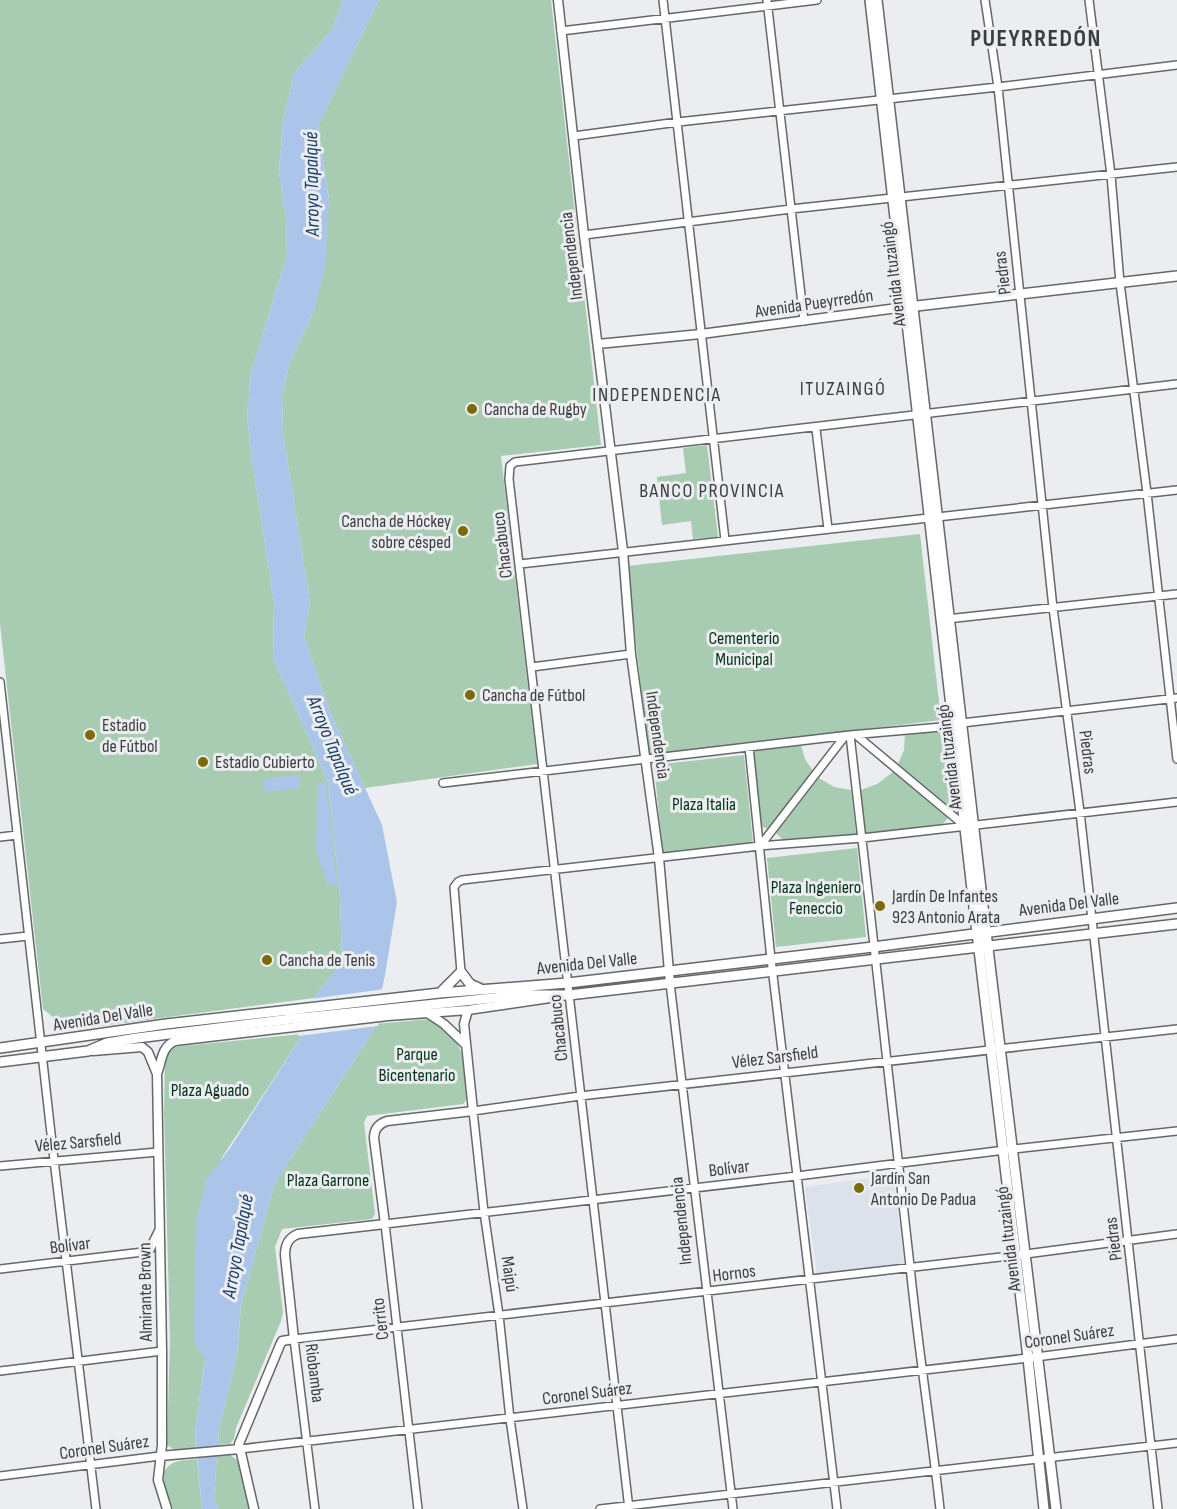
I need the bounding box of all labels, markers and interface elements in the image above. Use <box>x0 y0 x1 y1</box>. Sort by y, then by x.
district label: PUEYRREDÓN <box>970 24 1102 53</box>
water label: Arroyo Tapalqué <box>299 131 325 238</box>
street label: Independencia <box>556 211 587 301</box>
street label: Avenida Ituzaingó <box>877 220 910 329</box>
street label: Piedras <box>989 250 1016 296</box>
street label: Avenida Pueyrredón <box>753 285 874 322</box>
district label: ITUZAINGÓ <box>800 377 886 401</box>
district label: INDEPENDENCIA <box>592 383 722 407</box>
place label: Cancha de Rugby <box>484 399 587 420</box>
marker: Cancha de Rugby <box>465 402 479 416</box>
district label: BANCO PROVINCIA <box>639 479 785 503</box>
street label: Chacabuco <box>488 510 517 579</box>
place label: Cancha de Hóckey sobre césped <box>341 511 451 553</box>
marker: Cancha de Hóckey sobre césped <box>456 524 470 538</box>
park label: Cementerio Municipal <box>709 628 780 670</box>
place label: Cancha de Fútbol <box>482 685 585 706</box>
marker: Cancha de Fútbol <box>463 688 477 702</box>
street label: Independencia <box>641 690 674 780</box>
water label: Arroyo Tapalqué <box>301 691 363 799</box>
street label: Avenida Ituzaingó <box>933 703 966 812</box>
place label: Estadio de Fútbol <box>102 715 158 757</box>
marker: Estadio de Fútbol <box>83 728 97 742</box>
street label: Piedras <box>1074 729 1101 775</box>
place label: Estadio Cubierto <box>215 752 315 773</box>
marker: Estadio Cubierto <box>196 755 210 769</box>
park label: Plaza Italia <box>672 794 736 815</box>
park label: Plaza Ingeniero Feneccio <box>771 877 861 919</box>
place label: Jardín De Infantes 923 Antonio Arata <box>891 886 1000 928</box>
street label: Avenida Del Valle <box>1017 888 1120 921</box>
marker: Jardín De Infantes 923 Antonio Arata <box>873 899 887 913</box>
street label: Avenida Del Valle <box>535 948 638 979</box>
place label: Cancha de Tenis <box>279 950 375 971</box>
marker: Cancha de Tenis <box>260 953 274 967</box>
street label: Chacabuco <box>545 994 572 1062</box>
street label: Avenida Del Valle <box>51 999 154 1036</box>
street label: Vélez Sarsfield <box>731 1042 819 1073</box>
park label: Parque Bicentenario <box>379 1044 455 1086</box>
park label: Plaza Aguado <box>171 1080 249 1101</box>
street label: Vélez Sarsfield <box>34 1128 122 1157</box>
street label: Bolívar <box>707 1156 751 1181</box>
place label: Jardín San Antonio De Padua <box>870 1168 976 1210</box>
park label: Plaza Garrone <box>287 1170 369 1191</box>
street label: Independencia <box>666 1176 697 1266</box>
marker: Jardín San Antonio De Padua <box>852 1181 866 1195</box>
street label: Avenida Ituzaingó <box>992 1185 1025 1294</box>
water label: Arroyo Tapalqué <box>217 1192 259 1301</box>
street label: Piedras <box>1100 1216 1127 1262</box>
street label: Bolívar <box>48 1233 92 1258</box>
street label: Almirante Brown <box>134 1242 157 1343</box>
street label: Maipú <box>497 1255 522 1293</box>
street label: Hornos <box>711 1260 757 1287</box>
street label: Cerrito <box>367 1297 393 1341</box>
street label: Coronel Suárez <box>1023 1320 1116 1353</box>
street label: Riobamba <box>300 1342 329 1404</box>
street label: Coronel Suárez <box>541 1378 634 1409</box>
street label: Coronel Suárez <box>58 1431 151 1464</box>

